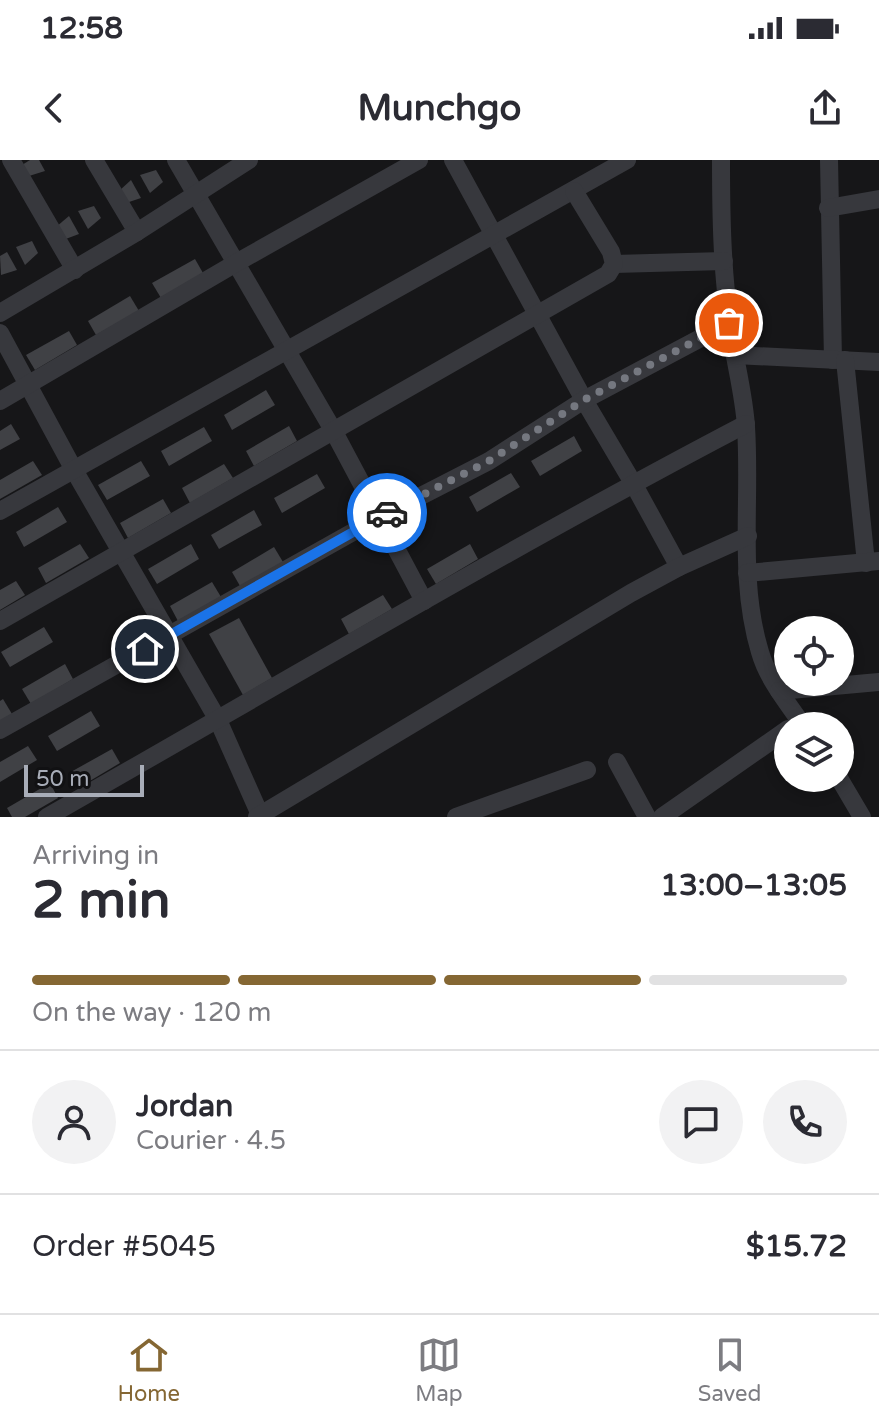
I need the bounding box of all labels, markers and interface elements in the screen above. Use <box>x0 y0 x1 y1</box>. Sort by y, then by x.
text: 12:58 <box>40 10 123 47</box>
icon: back <box>32 86 76 130</box>
icon: share <box>803 86 847 130</box>
text: Munchgo <box>358 87 521 130</box>
pin <box>695 289 763 357</box>
icon: bag <box>707 301 751 345</box>
courier <box>347 473 427 553</box>
icon: car <box>365 491 409 535</box>
pin <box>111 615 179 683</box>
map controls <box>774 616 854 792</box>
button: locate <box>774 616 854 696</box>
icon: home <box>123 627 167 671</box>
button: layers <box>774 712 854 792</box>
scale bar <box>24 761 144 797</box>
text: 50 m <box>36 766 90 792</box>
text: Arriving in <box>32 840 159 871</box>
text: 13:00–13:05 <box>660 867 847 904</box>
text: 2 min <box>32 869 171 932</box>
text: On the way · 120 m <box>32 997 271 1028</box>
button: person <box>32 1080 116 1164</box>
button: chat <box>659 1080 743 1164</box>
button: phone <box>763 1080 847 1164</box>
text: Jordan <box>136 1088 233 1125</box>
text: Courier · 4.5 <box>136 1125 286 1156</box>
text: Order #5045 <box>32 1228 216 1265</box>
text: $15.72 <box>746 1228 847 1265</box>
tab: Home <box>118 1333 180 1407</box>
tab: Map <box>415 1333 463 1407</box>
tab: Saved <box>698 1333 761 1407</box>

